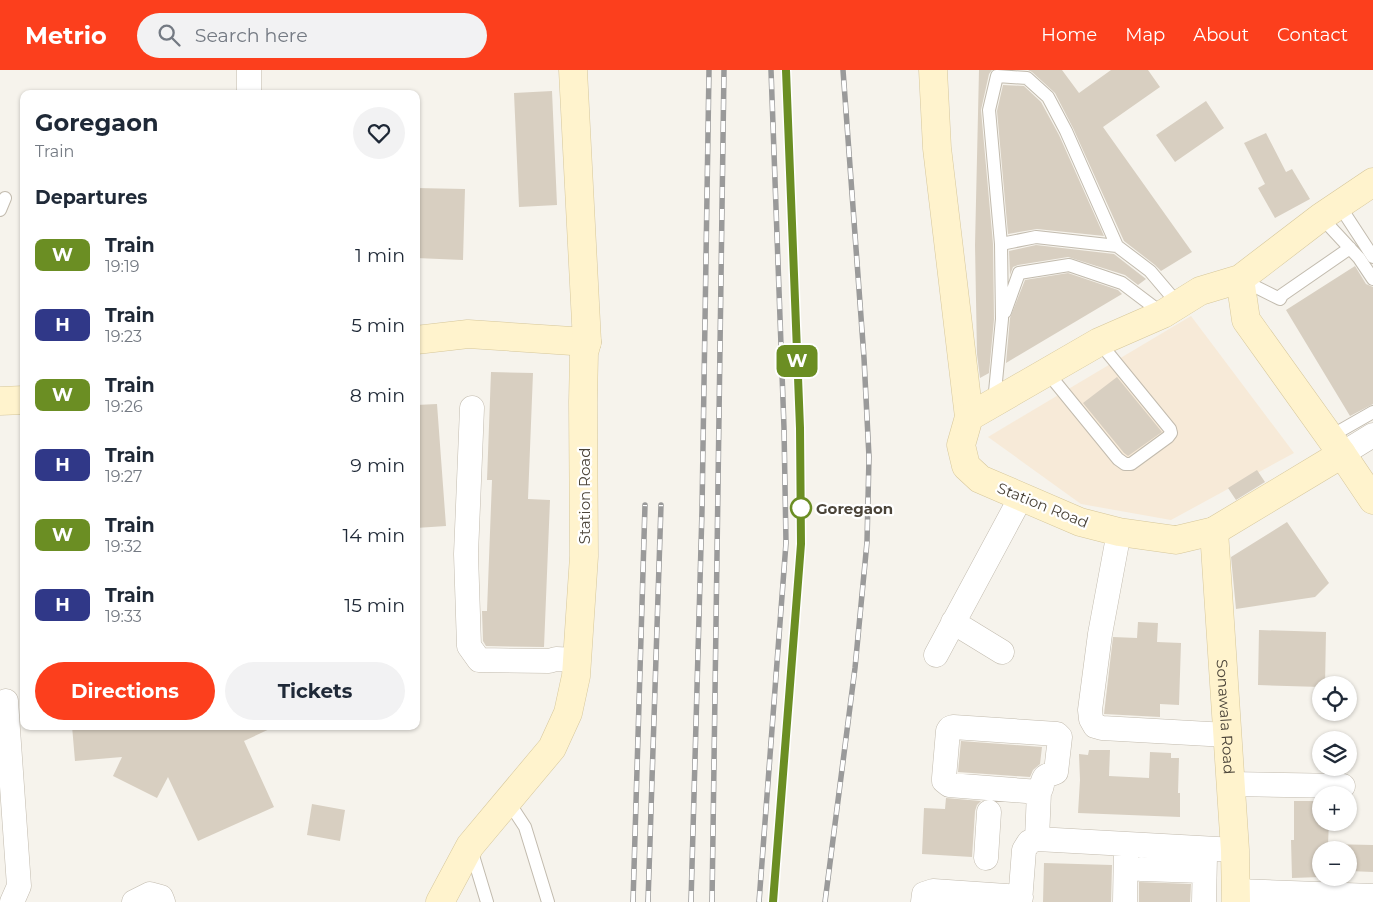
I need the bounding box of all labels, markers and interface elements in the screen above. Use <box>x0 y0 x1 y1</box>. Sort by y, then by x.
search box <box>137 13 487 58</box>
text: Metrio <box>25 21 107 50</box>
icon: search <box>155 21 183 49</box>
text: Search here <box>195 24 308 47</box>
text: Home <box>1041 24 1097 46</box>
text: Map <box>1125 24 1165 46</box>
text: About <box>1193 24 1249 46</box>
text: Contact <box>1277 24 1348 46</box>
button: heart <box>353 107 405 159</box>
text: Goregaon <box>35 108 159 137</box>
text: Train <box>35 142 74 161</box>
text: Departures <box>35 186 147 209</box>
text: Train <box>105 234 155 257</box>
text: W <box>52 244 73 266</box>
text: 1 min <box>355 244 405 267</box>
text: 19:19 <box>105 257 139 276</box>
text: Train <box>105 304 155 327</box>
text: H <box>55 314 70 336</box>
text: 5 min <box>351 314 405 337</box>
text: 19:23 <box>105 327 142 346</box>
line badge: W <box>781 345 813 377</box>
text: W <box>787 350 807 372</box>
text: Train <box>105 374 155 397</box>
text: W <box>52 384 73 406</box>
text: 8 min <box>350 384 405 407</box>
text: 19:26 <box>105 397 143 416</box>
text: Train <box>105 444 155 467</box>
street label: Station Road <box>575 448 594 544</box>
text: H <box>55 454 70 476</box>
text: 9 min <box>350 454 405 477</box>
text: 19:27 <box>105 467 142 486</box>
street label: Station Road <box>995 478 1091 532</box>
marker: Goregaon <box>790 497 812 519</box>
place label: Goregaon <box>816 499 893 518</box>
text: Train <box>105 514 155 537</box>
text: W <box>52 524 73 546</box>
text: 14 min <box>342 524 405 547</box>
text: 19:32 <box>105 537 142 556</box>
text: Train <box>105 584 155 607</box>
text: H <box>55 594 70 616</box>
text: 15 min <box>344 594 405 617</box>
text: 19:33 <box>105 607 142 626</box>
street label: Sonawala Road <box>1213 658 1239 775</box>
button: Directions <box>35 662 215 720</box>
button: Tickets <box>225 662 405 720</box>
map controls <box>1312 676 1357 886</box>
button: locate <box>1312 676 1357 721</box>
button: layers <box>1312 731 1357 776</box>
button: + <box>1312 786 1357 831</box>
button: − <box>1312 841 1357 886</box>

